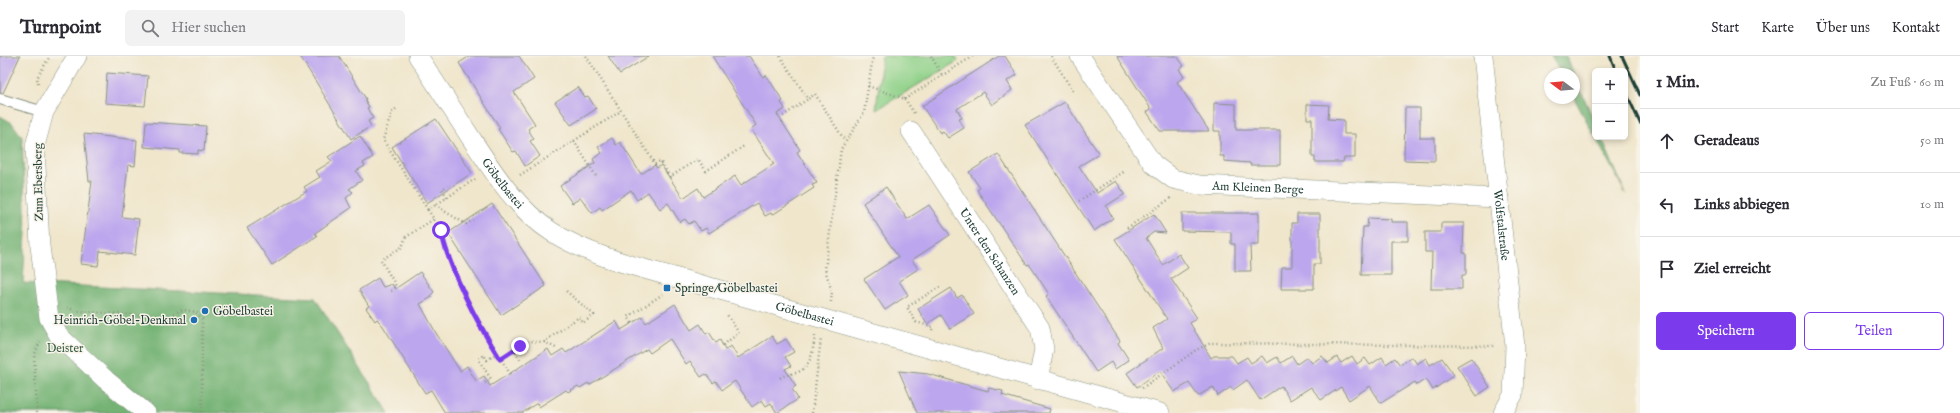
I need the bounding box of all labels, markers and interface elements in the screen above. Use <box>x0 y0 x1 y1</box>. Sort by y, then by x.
search box <box>125 10 405 46</box>
text: Turnpoint <box>20 16 101 40</box>
icon: search <box>139 17 161 39</box>
text: Hier suchen <box>171 18 246 37</box>
text: Start <box>1711 19 1739 37</box>
text: Karte <box>1761 19 1794 37</box>
text: Über uns <box>1816 19 1870 37</box>
text: Kontakt <box>1892 19 1940 37</box>
north arrow <box>1544 68 1580 104</box>
map controls <box>1592 68 1628 140</box>
button: + <box>1592 68 1628 104</box>
text: 1 Min. <box>1656 72 1699 93</box>
text: Zu Fuß · 60 m <box>1870 74 1944 91</box>
button: − <box>1592 104 1628 140</box>
icon: ahead <box>1656 130 1678 152</box>
text: Geradeaus <box>1694 131 1759 150</box>
text: 50 m <box>1920 132 1944 149</box>
street label: Zum Ebersberg <box>30 142 47 221</box>
street label: Göbelbastei <box>478 155 527 212</box>
street label: Am Kleinen Berge <box>1211 179 1304 198</box>
street label: Wolfstalstraße <box>1490 189 1513 262</box>
icon: left <box>1656 194 1678 216</box>
text: Links abbiegen <box>1694 195 1790 214</box>
text: 10 m <box>1920 196 1944 213</box>
street label: Unter den Schanzen <box>956 206 1024 298</box>
route start <box>432 221 450 239</box>
icon: arrive <box>1656 258 1678 280</box>
text: Ziel erreicht <box>1694 259 1771 278</box>
place label: Springe/Göbelbastei <box>675 281 778 297</box>
marker: Springe/Göbelbastei <box>662 283 672 293</box>
street label: Göbelbastei <box>774 299 835 329</box>
place label: Göbelbastei <box>213 304 273 319</box>
marker: Göbelbastei <box>200 306 210 316</box>
button: Speichern <box>1656 312 1796 350</box>
button: Teilen <box>1804 312 1944 350</box>
place label: Heinrich-Göbel-Denkmal <box>54 313 187 328</box>
marker: Heinrich-Göbel-Denkmal <box>189 315 199 325</box>
route end <box>511 337 529 355</box>
park label: Deister <box>47 341 84 356</box>

